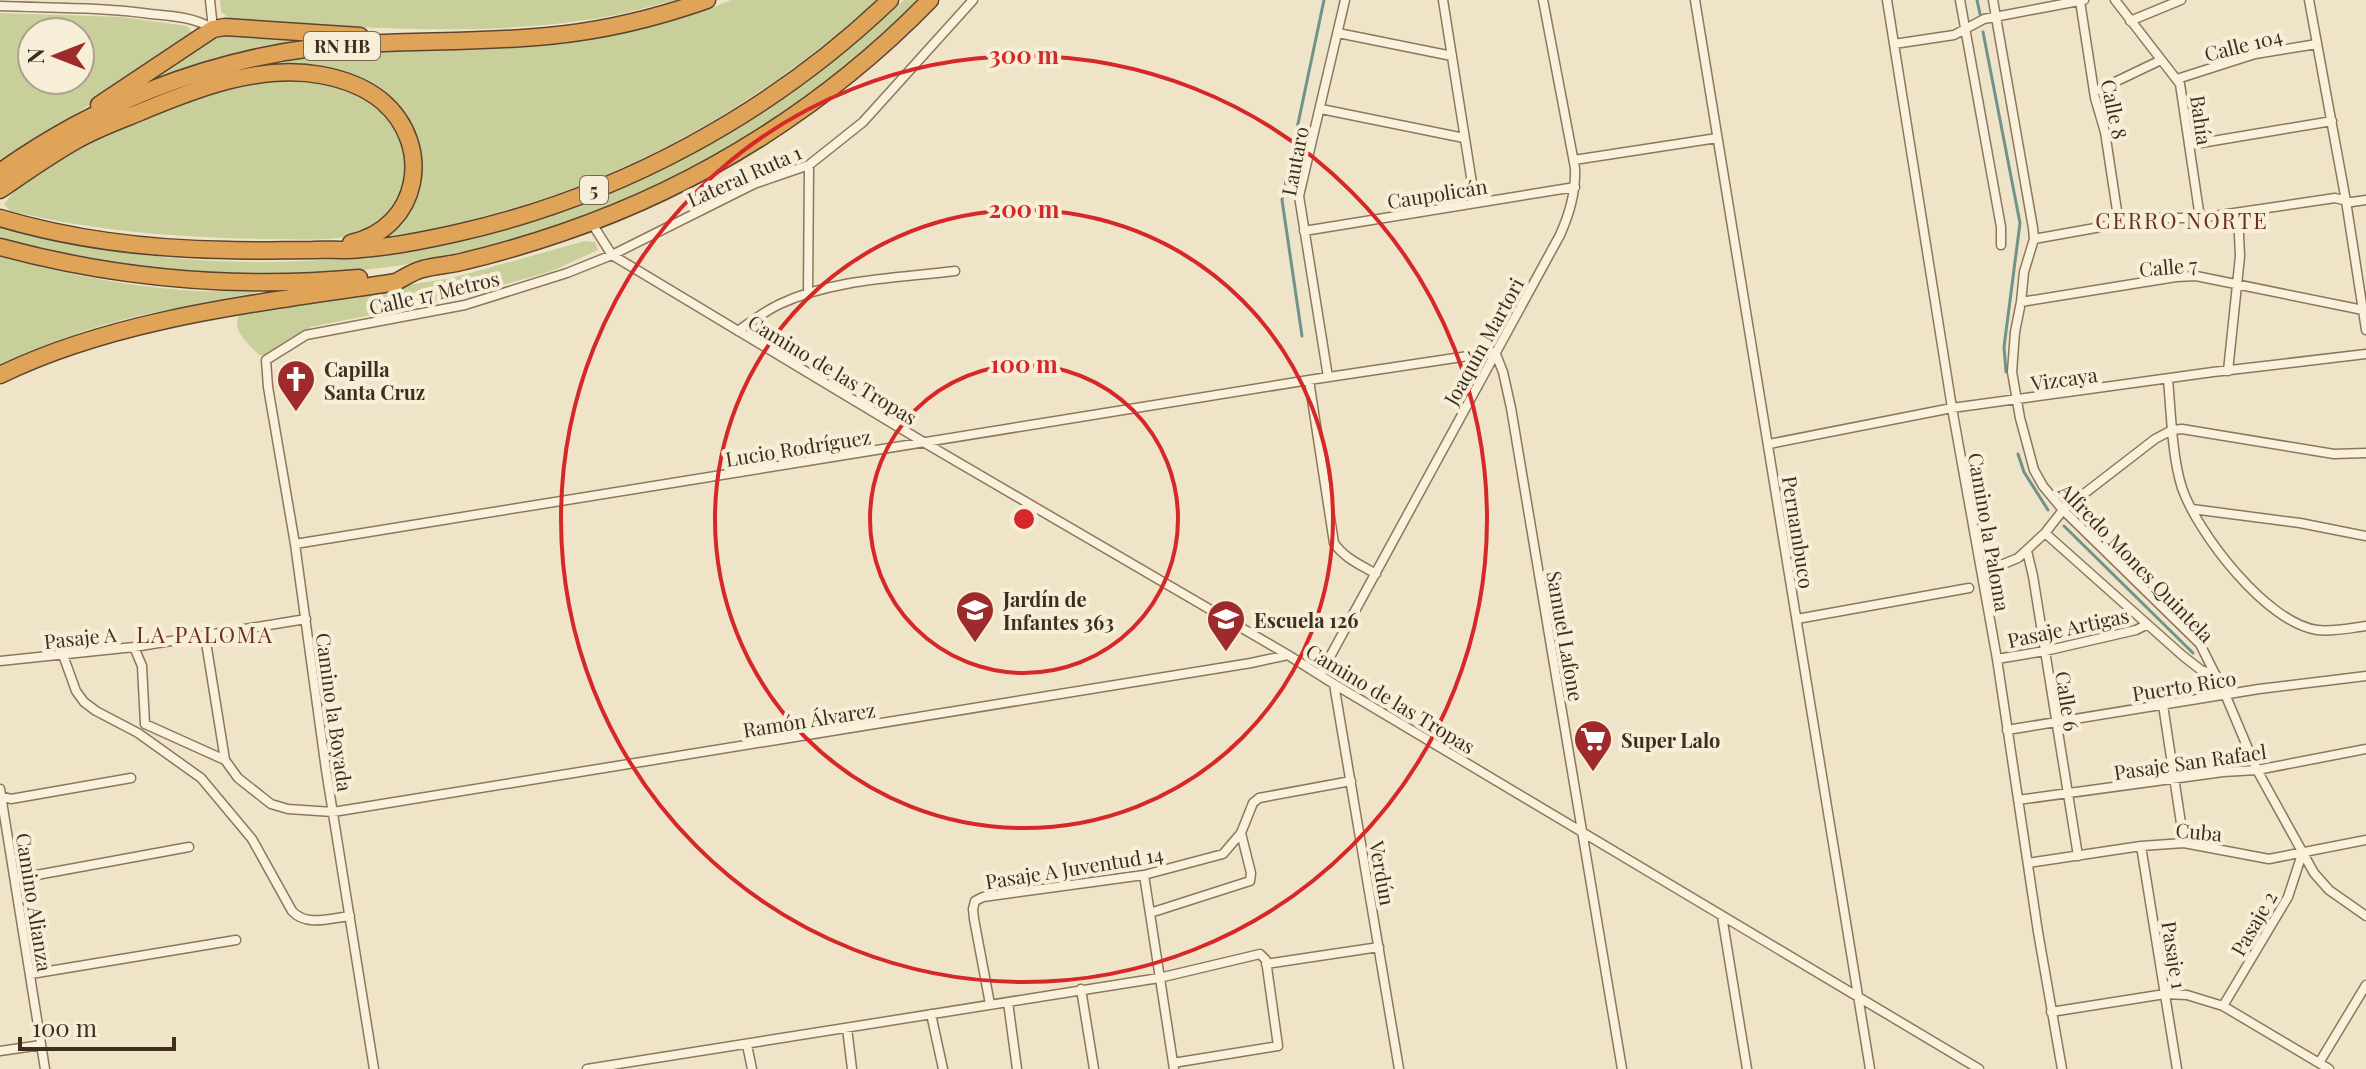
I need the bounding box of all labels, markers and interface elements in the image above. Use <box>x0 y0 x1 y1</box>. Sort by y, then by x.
north arrow <box>16 16 96 96</box>
street label: Calle 104 <box>2201 21 2285 67</box>
road number: RN HB <box>304 32 380 60</box>
text: 300 m <box>989 38 1059 70</box>
text: N <box>20 48 50 64</box>
street label: Calle 8 <box>2096 77 2134 141</box>
street label: Bahía <box>2185 93 2219 147</box>
street label: Lautaro <box>1274 124 1314 198</box>
street label: Lateral Ruta 1 <box>683 138 805 212</box>
street label: Caupolicán <box>1385 172 1489 214</box>
road number: 5 <box>580 176 608 204</box>
text: 200 m <box>989 192 1060 224</box>
district label: CERRO NORTE <box>2095 205 2269 235</box>
street label: Calle 7 <box>2138 250 2198 282</box>
street label: Calle 17 Metros <box>366 264 502 320</box>
street label: Joaquín Martori <box>1436 272 1529 410</box>
street label: Camino de las Tropas <box>743 308 923 430</box>
text: 100 m <box>990 347 1058 379</box>
place label: Capilla Santa Cruz <box>324 355 425 405</box>
church icon: Capilla Santa Cruz <box>275 358 317 413</box>
street label: Vizcaya <box>2028 360 2099 396</box>
street label: Lucio Rodríguez <box>723 422 873 472</box>
street label: Camino la Paloma <box>1963 450 2017 614</box>
street label: Pernambuco <box>1777 474 1821 590</box>
street label: Alfredo Mones Quintela <box>2053 476 2220 648</box>
centre of rings <box>1010 505 1038 533</box>
street label: Samuel Lafone <box>1541 569 1591 703</box>
place label: Jardín de Infantes 363 <box>1002 585 1114 635</box>
school or university icon: Jardín de Infantes 363 <box>954 589 996 644</box>
school or university icon: Escuela 126 <box>1205 598 1247 653</box>
street label: Pasaje Artigas <box>2005 601 2131 653</box>
place label: Escuela 126 <box>1254 606 1359 633</box>
district label: LA PALOMA <box>136 619 274 649</box>
street label: Pasaje A <box>42 620 118 654</box>
street label: Camino la Boyada <box>311 631 359 793</box>
street label: Camino de las Tropas <box>1301 637 1481 759</box>
street label: Puerto Rico <box>2130 663 2238 707</box>
street label: Calle 6 <box>2050 669 2086 733</box>
street label: Ramón Álvarez <box>741 695 877 743</box>
supermarket icon: Super Lalo <box>1572 718 1614 773</box>
place label: Super Lalo <box>1621 726 1720 753</box>
street label: Pasaje San Rafael <box>2112 737 2268 785</box>
street label: Cuba <box>2175 816 2223 846</box>
street label: Camino Alianza <box>11 831 59 973</box>
street label: Verdún <box>1364 838 1402 908</box>
street label: Pasaje A Juventud 14 <box>983 840 1165 894</box>
street label: Pasaje 2 <box>2224 886 2282 960</box>
street label: Pasaje 1 <box>2156 919 2194 991</box>
scale bar <box>20 1001 174 1051</box>
text: 100 m <box>32 1011 97 1043</box>

